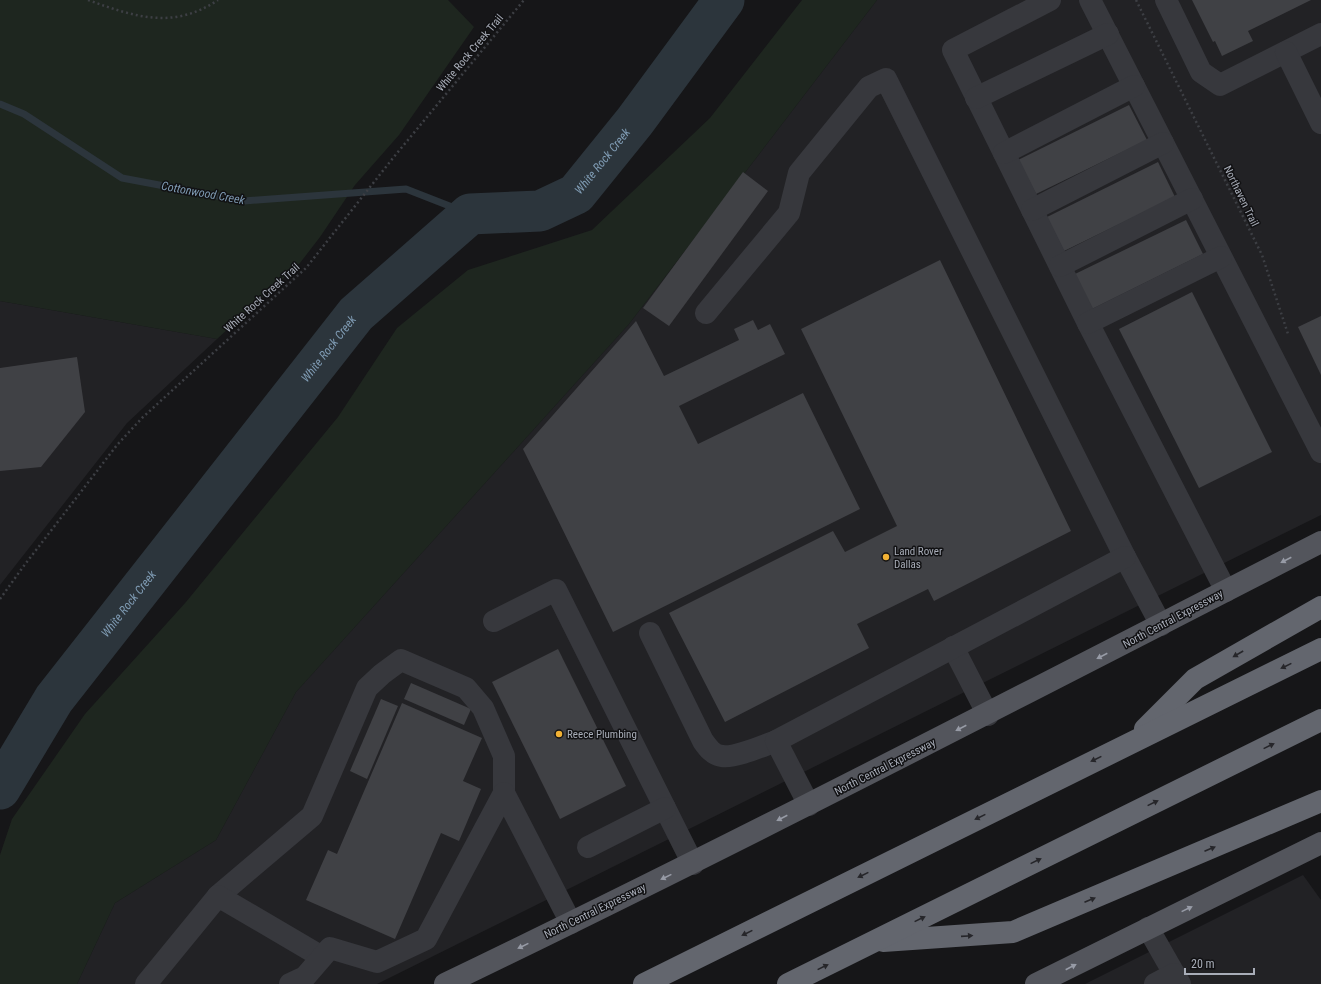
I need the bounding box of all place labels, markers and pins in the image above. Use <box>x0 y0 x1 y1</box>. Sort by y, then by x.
place label: Land Rover Dallas <box>894 545 943 571</box>
marker: Land Rover Dallas <box>881 552 891 562</box>
place label: Reece Plumbing <box>567 728 637 741</box>
marker: Reece Plumbing <box>554 729 564 739</box>

